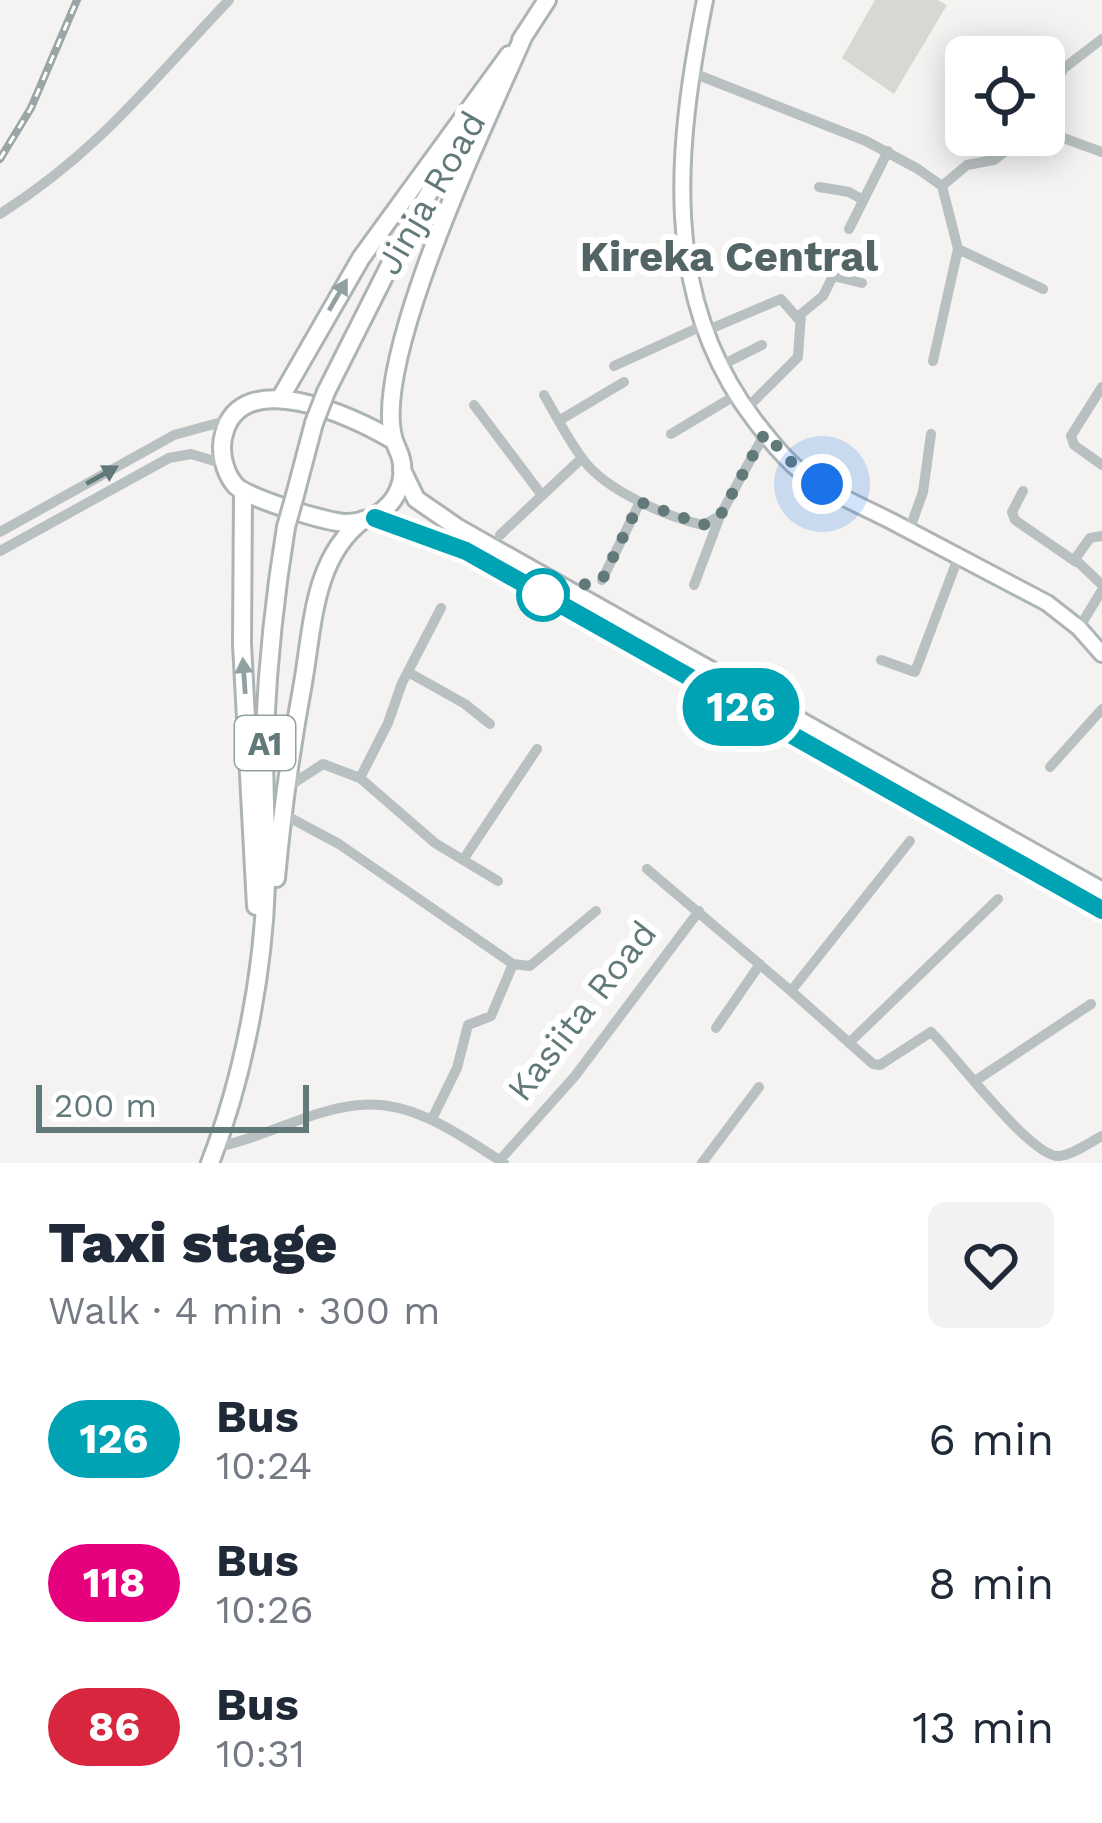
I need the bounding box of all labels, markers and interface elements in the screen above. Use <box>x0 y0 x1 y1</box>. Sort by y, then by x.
map controls <box>945 36 1065 156</box>
button: locate <box>945 36 1065 156</box>
street label: Jinja Road <box>367 104 495 282</box>
district label: Kireka Central <box>580 232 878 281</box>
one-way arrow <box>327 278 348 313</box>
your location <box>792 454 852 514</box>
one-way arrow <box>86 465 119 486</box>
unlabelled marker <box>518 570 568 620</box>
one-way arrow <box>235 657 254 694</box>
line badge: 126 <box>672 668 810 746</box>
text: 126 <box>706 682 776 731</box>
road number: A1 <box>235 716 295 770</box>
street label: Kasiita Road <box>499 913 665 1109</box>
scale bar <box>36 1079 309 1132</box>
text: 200 m <box>54 1086 157 1125</box>
button: heart <box>928 1202 1054 1328</box>
text: Taxi stage <box>48 1209 337 1276</box>
text: Walk · 4 min · 300 m <box>48 1288 441 1333</box>
text: Bus <box>216 1390 299 1443</box>
text: 6 min <box>929 1413 1054 1466</box>
text: 126 <box>79 1414 149 1463</box>
text: 10:24 <box>216 1443 312 1488</box>
text: Bus <box>216 1534 299 1587</box>
text: 8 min <box>928 1557 1054 1610</box>
text: 118 <box>83 1558 145 1607</box>
text: 10:26 <box>216 1587 313 1632</box>
text: Bus <box>216 1678 299 1731</box>
text: 13 min <box>912 1701 1054 1754</box>
text: 86 <box>88 1702 140 1751</box>
text: 10:31 <box>216 1731 305 1776</box>

